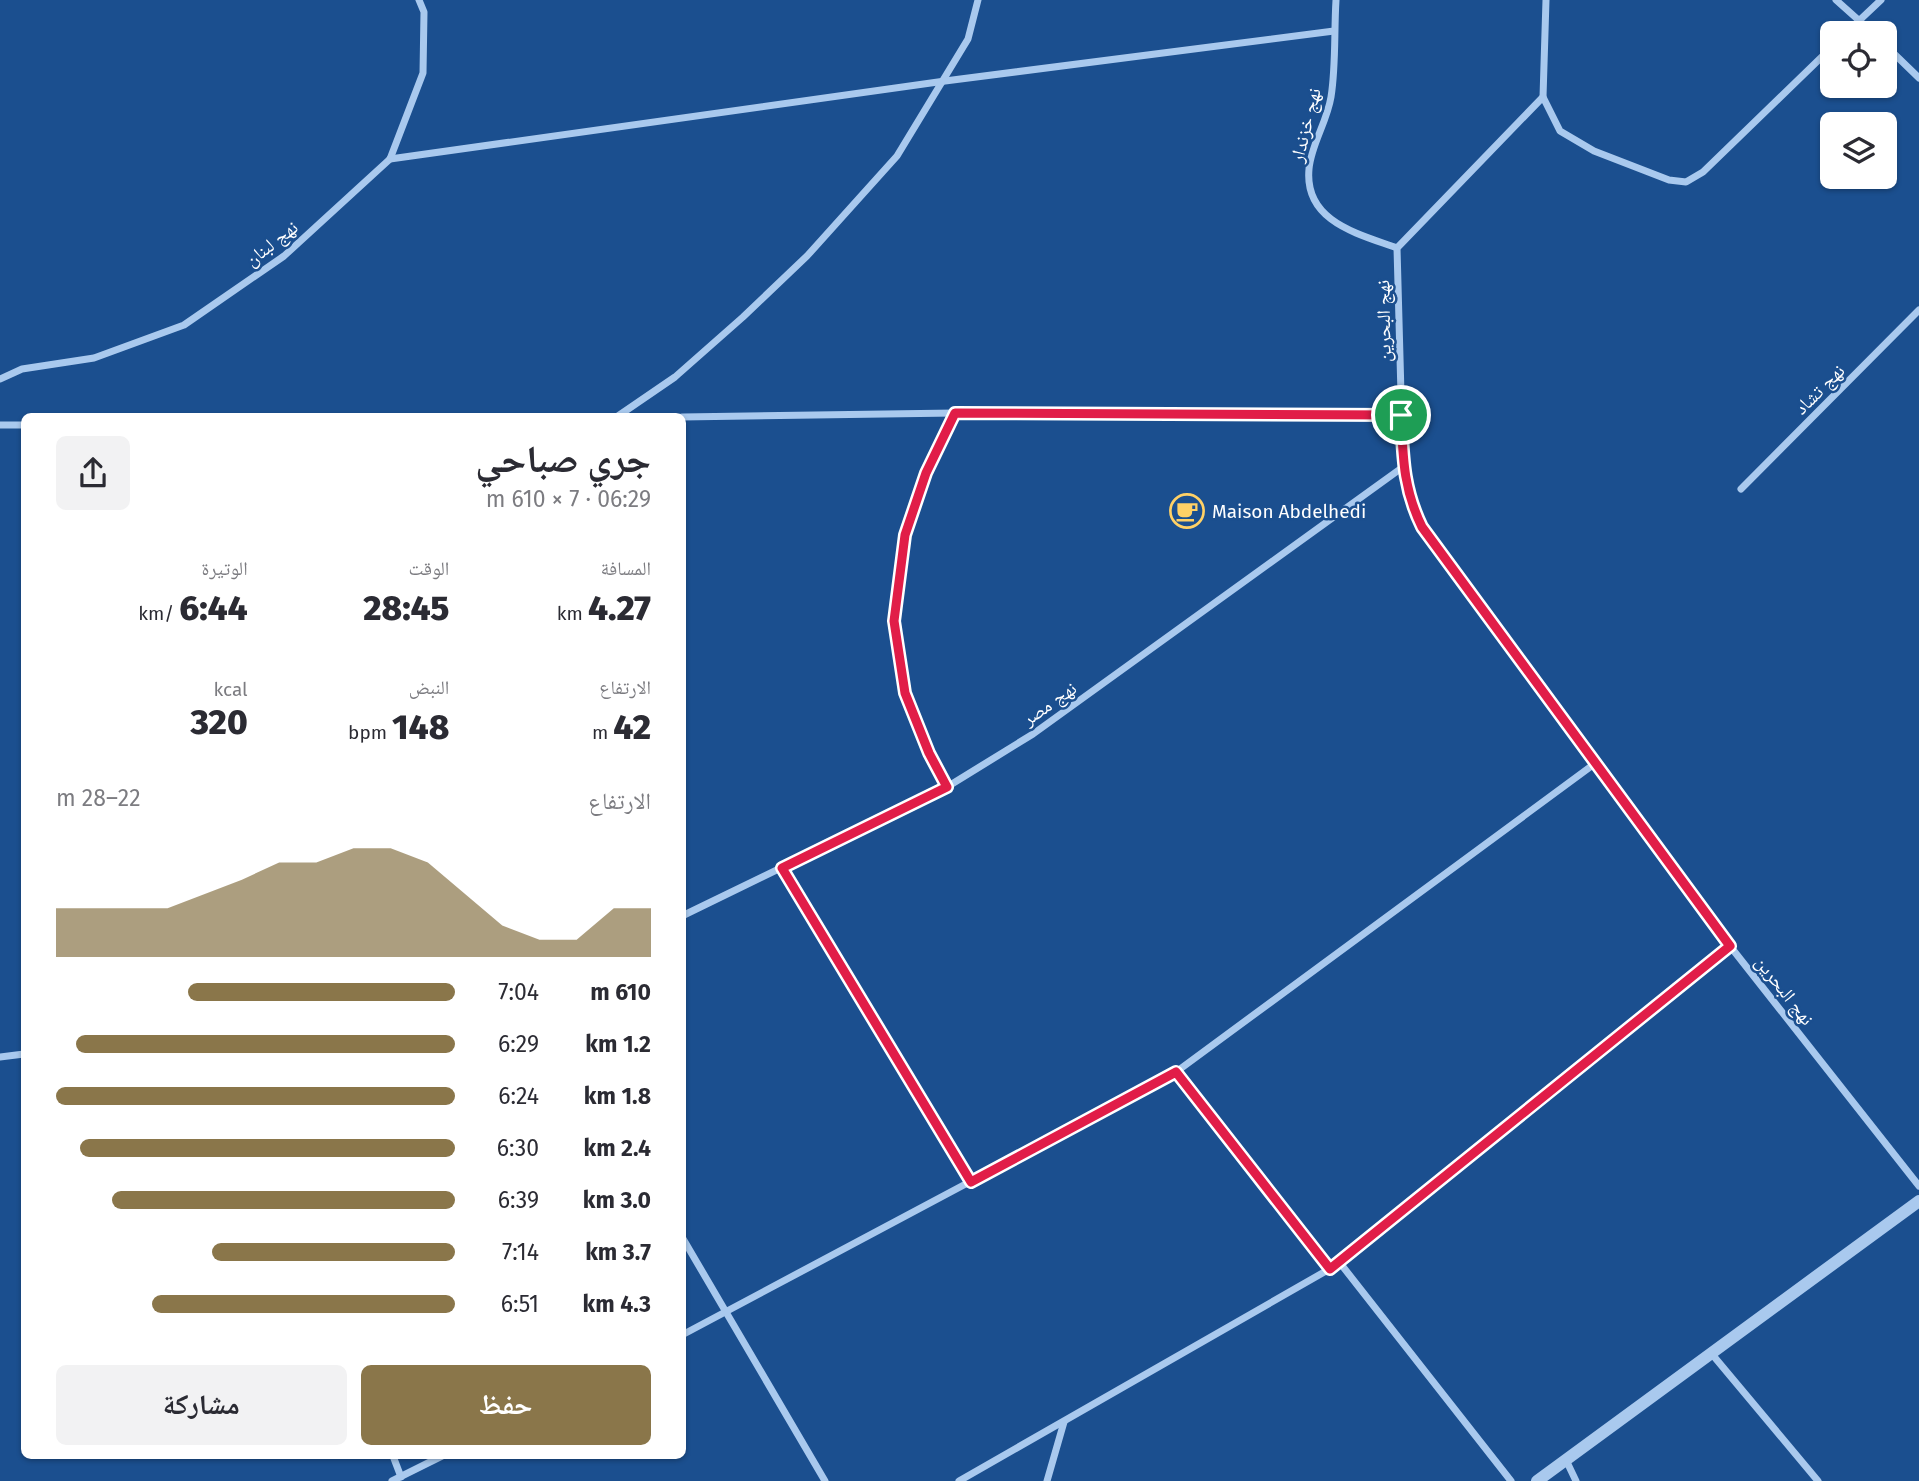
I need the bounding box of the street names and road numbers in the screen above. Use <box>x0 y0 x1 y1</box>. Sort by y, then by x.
street label: نهج خزندار <box>1285 85 1327 166</box>
street label: نهج لبنان <box>240 215 303 272</box>
street label: نهج البحرين <box>1371 280 1397 362</box>
street label: نهج تشاد <box>1789 359 1850 420</box>
street label: نهج مصر <box>1017 676 1082 732</box>
street label: نهج البحرين <box>1749 951 1819 1030</box>

